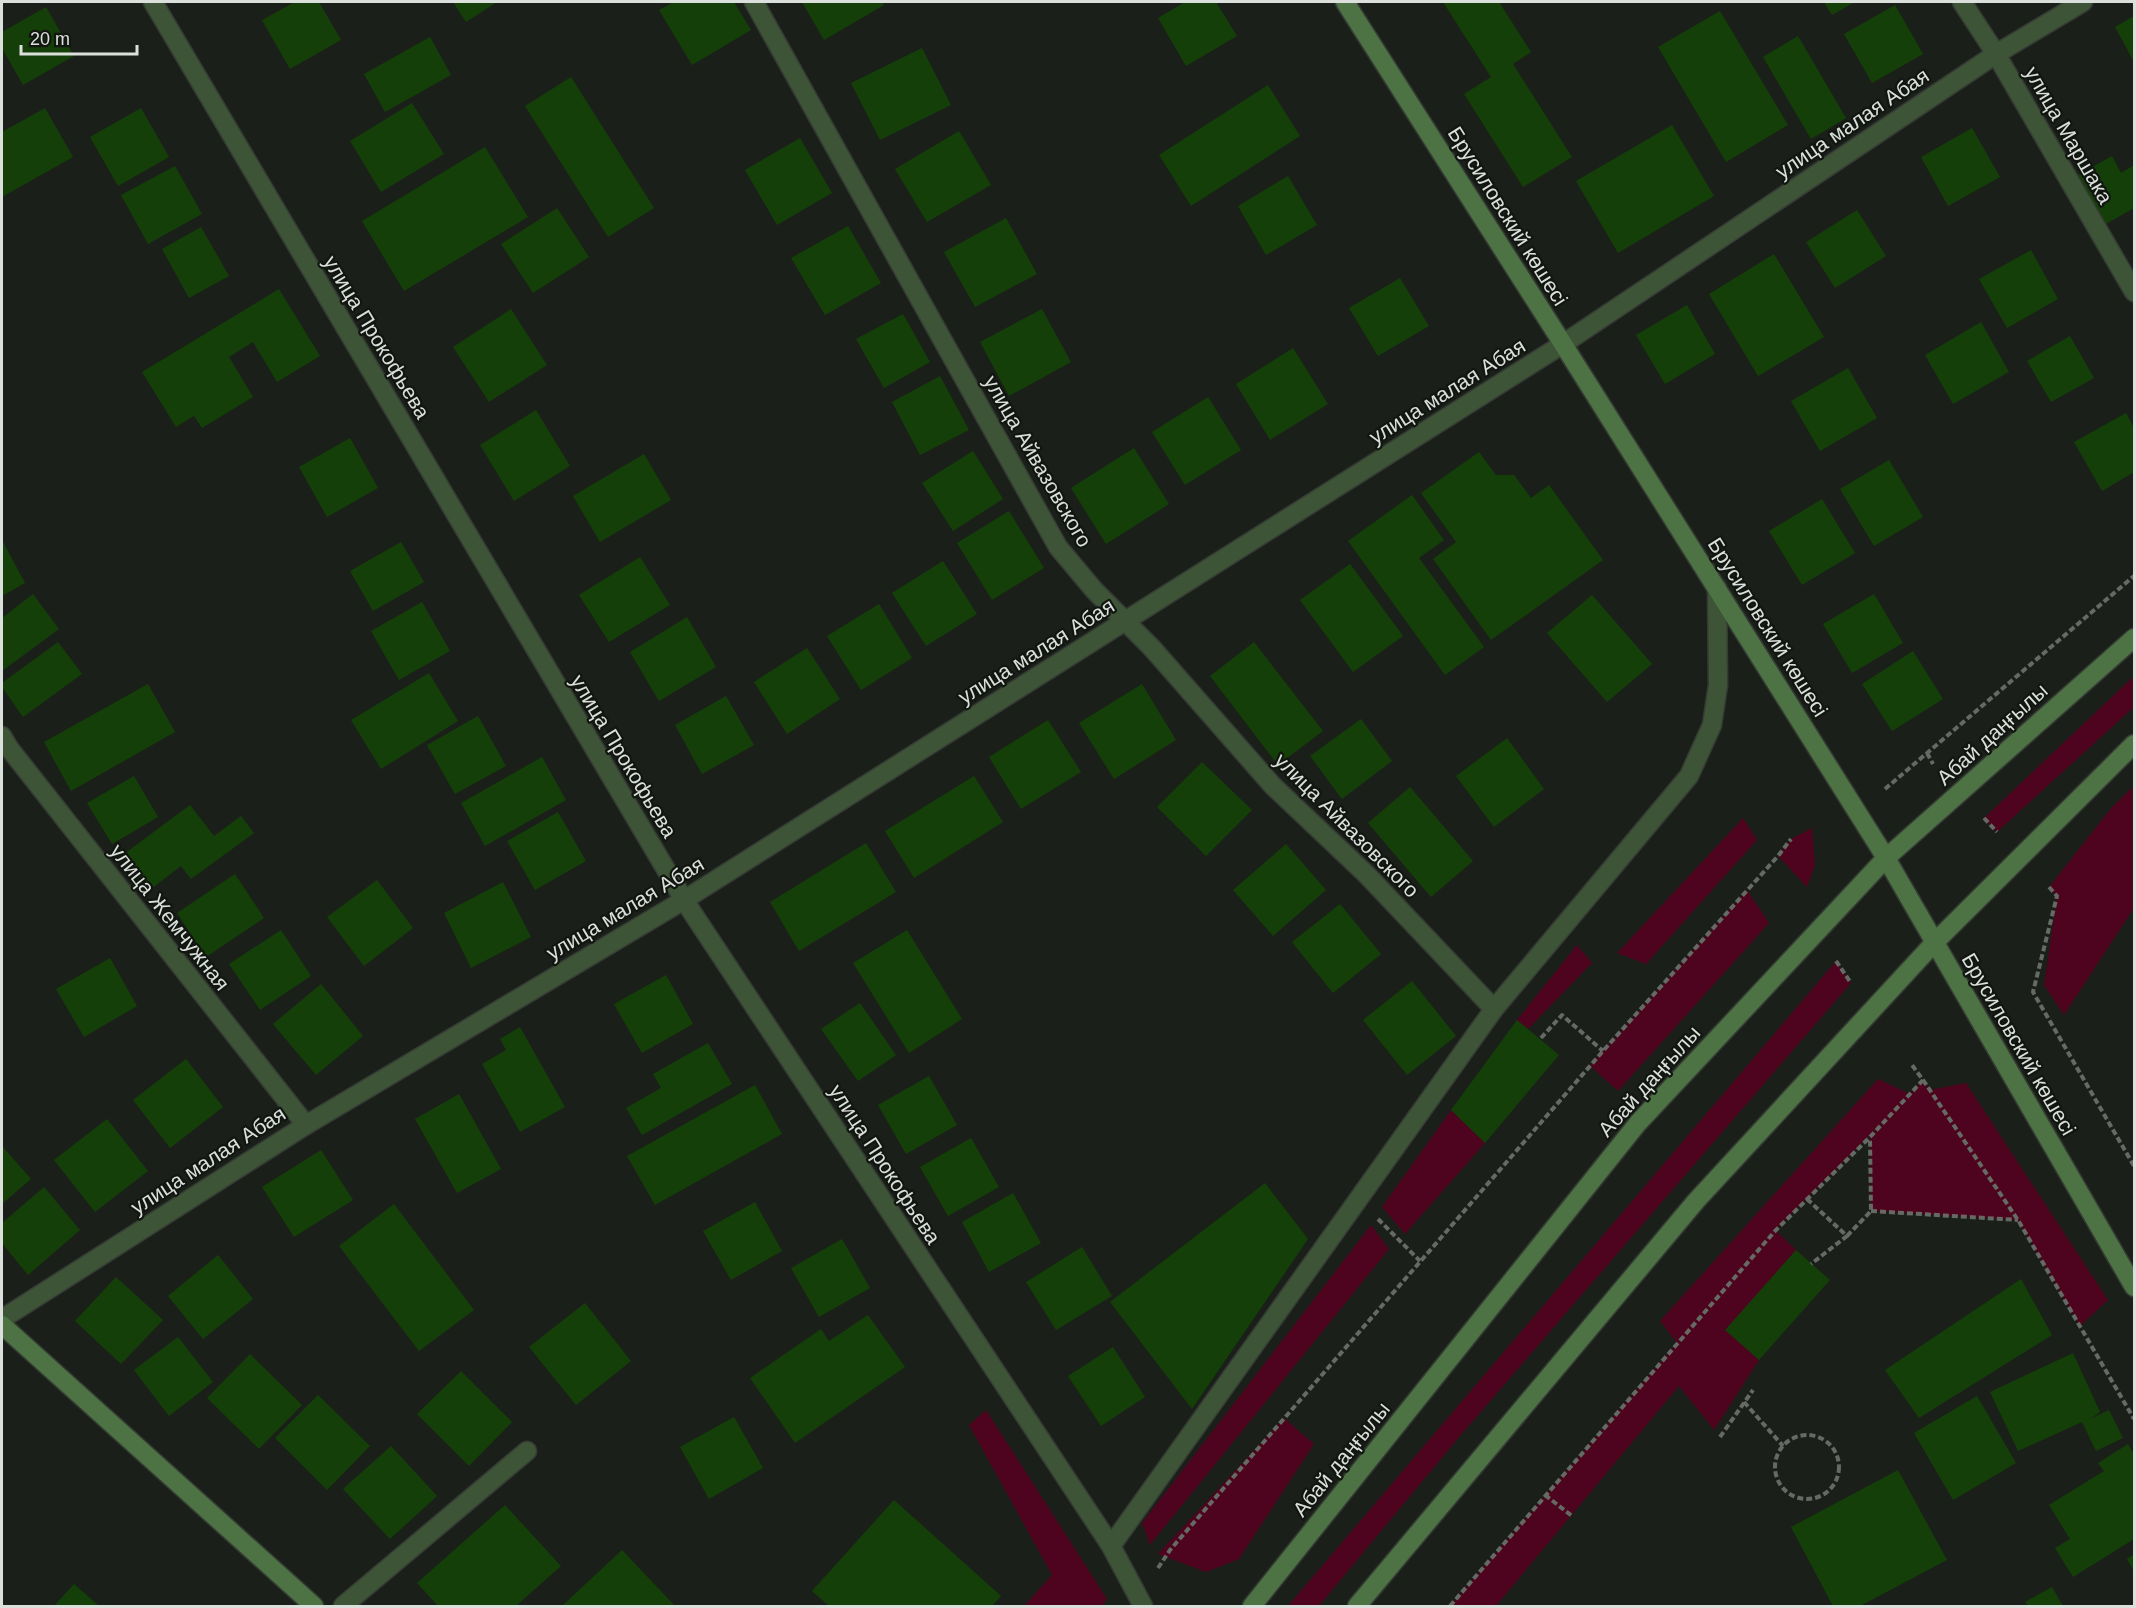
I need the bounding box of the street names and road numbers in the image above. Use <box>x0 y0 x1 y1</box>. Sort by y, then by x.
street label: улица Маршака <box>2020 62 2118 208</box>
street label: улица малая Абая <box>1771 63 1933 183</box>
street label: Брусиловский көшесі <box>1444 122 1572 310</box>
street label: улица Прокофьева <box>319 252 435 423</box>
street label: улица малая Абая <box>1365 334 1529 448</box>
street label: улица Айвазовского <box>980 371 1096 551</box>
street label: Брусиловский көшесі <box>1704 533 1832 721</box>
street label: улица малая Абая <box>954 594 1118 708</box>
street label: улица Прокофьева <box>566 671 682 842</box>
street label: Абай даңғылы <box>1932 678 2052 790</box>
street label: улица Айвазовского <box>1270 748 1424 902</box>
street label: улица Жемчужная <box>106 839 234 995</box>
street label: улица малая Абая <box>542 852 708 964</box>
street label: Брусиловский көшесі <box>1957 949 2081 1139</box>
street label: Абай даңғылы <box>1593 1021 1705 1141</box>
street label: улица Прокофьева <box>825 1080 945 1248</box>
street label: улица малая Абая <box>126 1101 290 1219</box>
street label: Абай даңғылы <box>1288 1397 1394 1521</box>

